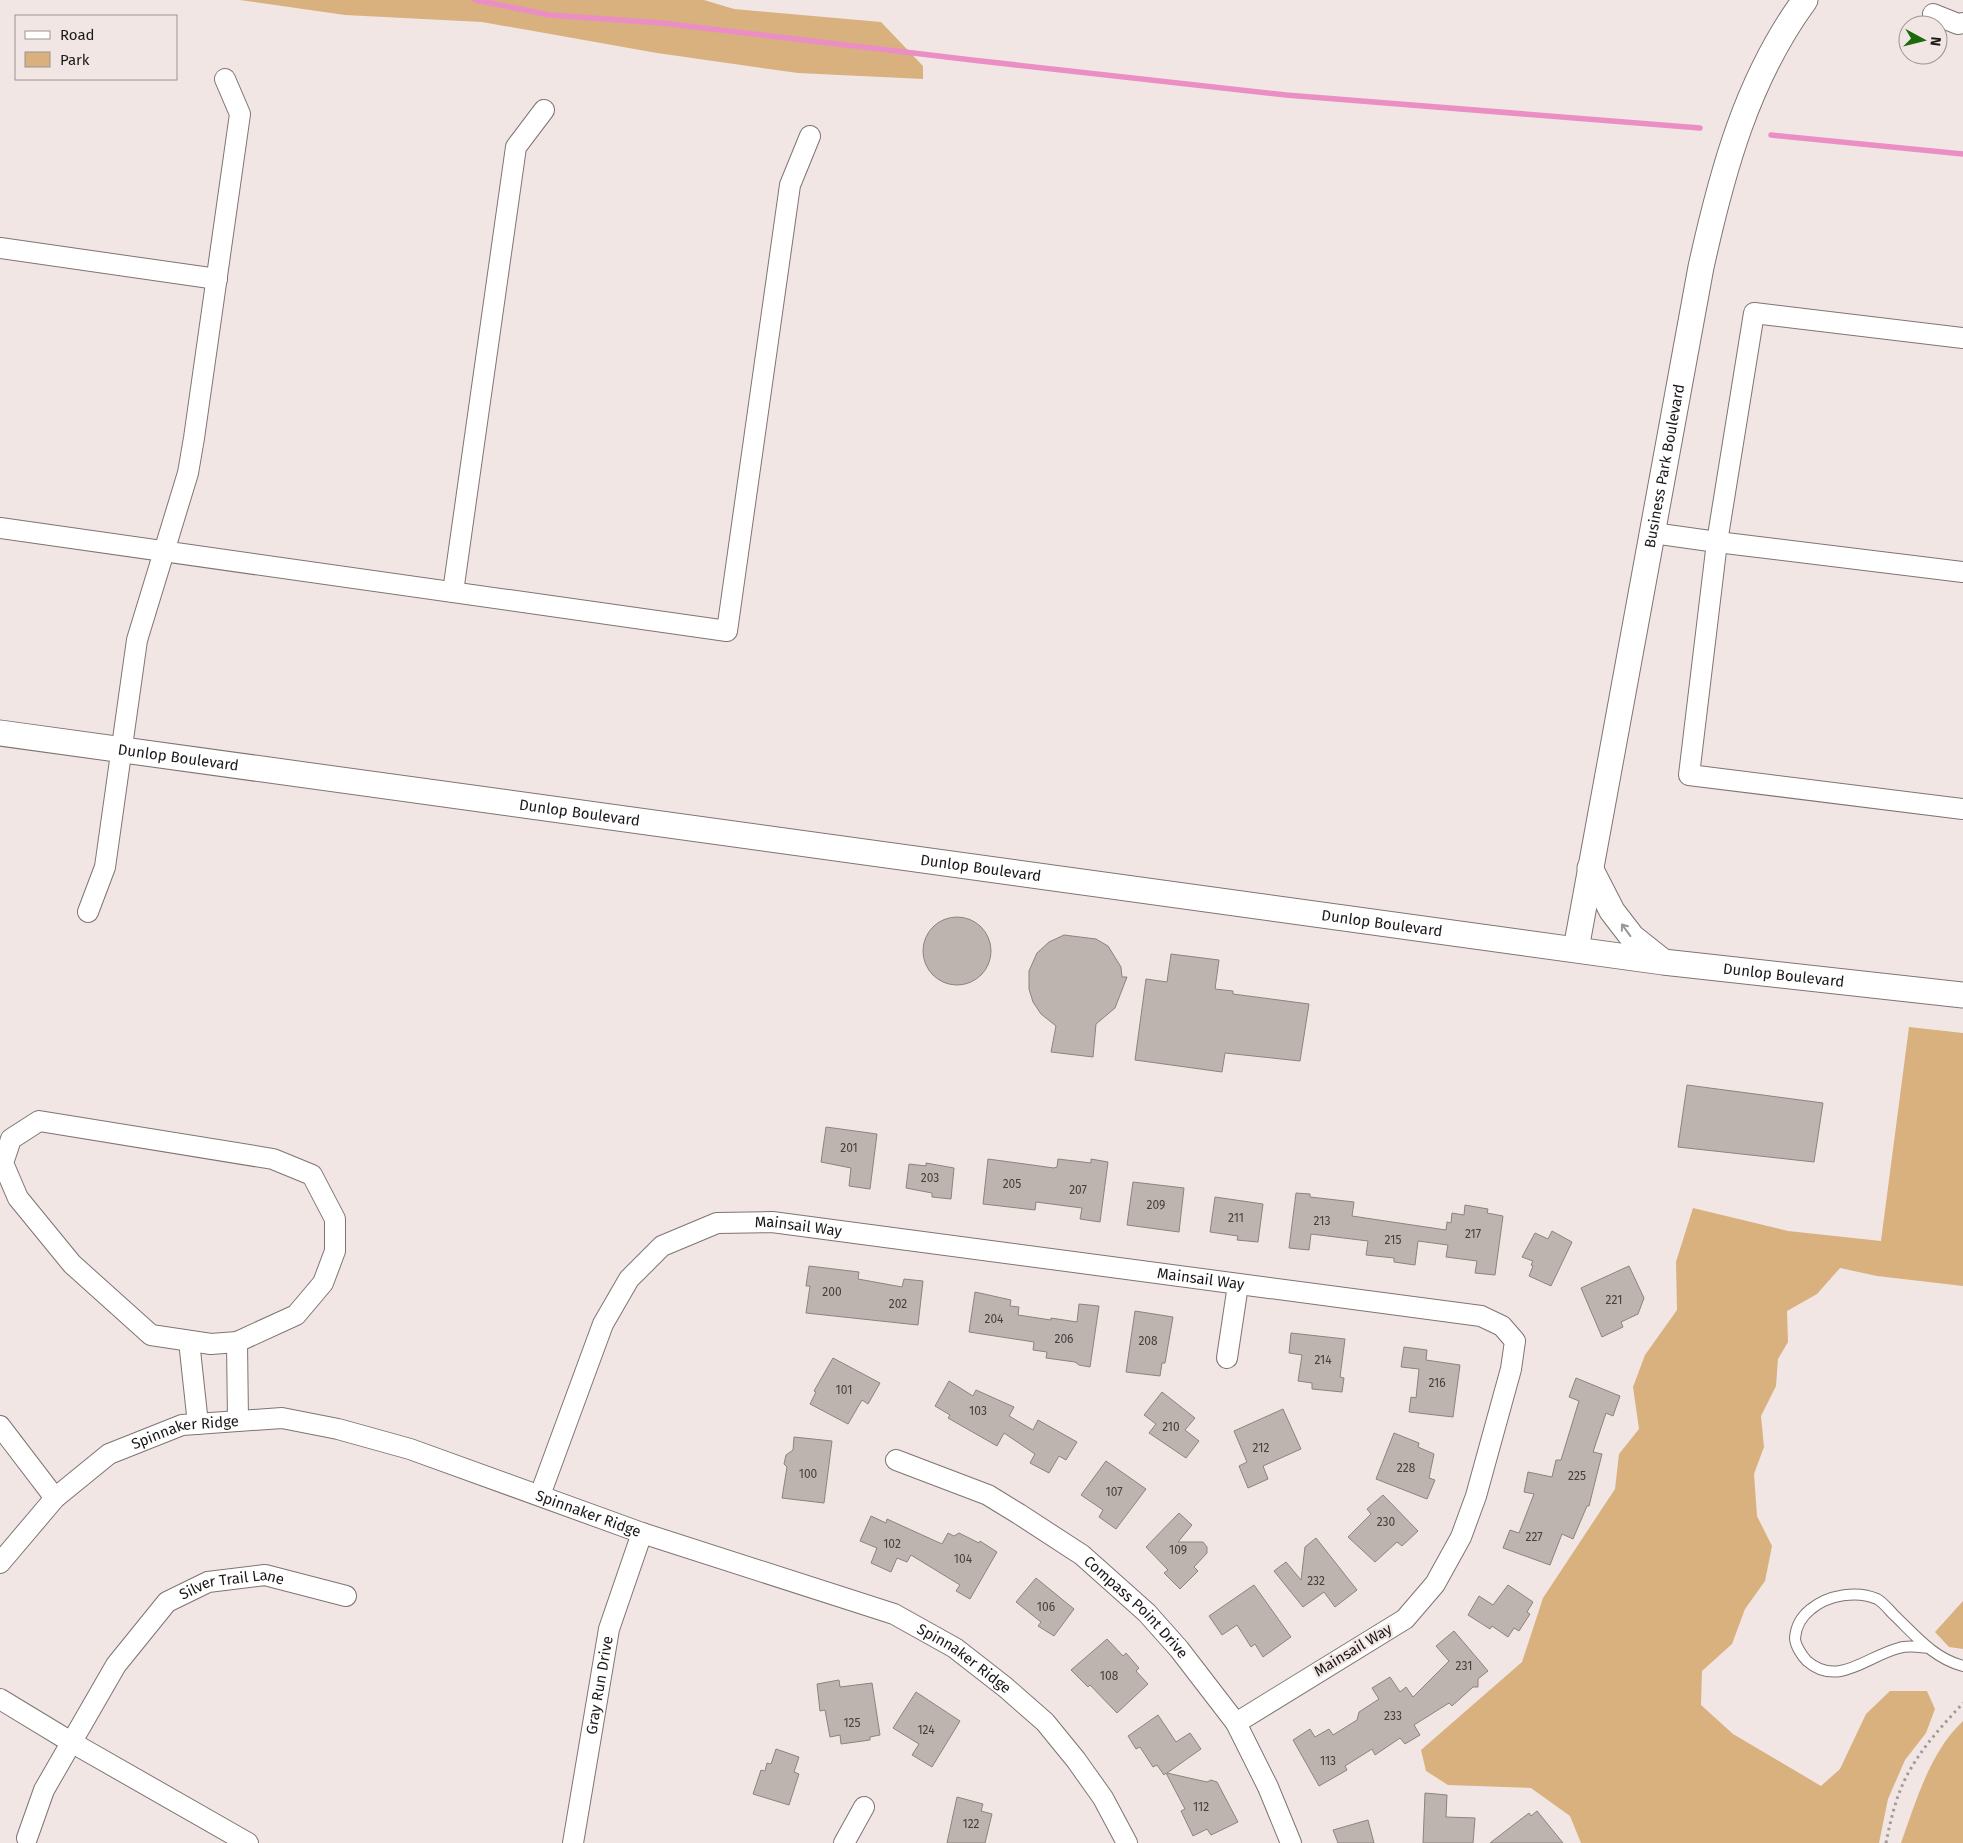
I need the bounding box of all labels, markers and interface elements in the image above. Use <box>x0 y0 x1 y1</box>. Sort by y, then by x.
legend <box>15 15 178 80</box>
north arrow <box>1898 15 1948 65</box>
text: Road <box>60 26 95 44</box>
text: N <box>1926 36 1944 47</box>
text: Park <box>60 51 90 69</box>
street label: Business Park Boulevard <box>1641 383 1688 549</box>
street label: Dunlop Boulevard <box>117 740 240 775</box>
street label: Dunlop Boulevard <box>518 796 641 830</box>
street label: Dunlop Boulevard <box>919 851 1042 885</box>
street label: Dunlop Boulevard <box>1320 906 1444 941</box>
one-way arrow <box>1621 923 1631 937</box>
street label: Dunlop Boulevard <box>1722 960 1845 991</box>
house number: 201 <box>840 1141 858 1155</box>
house number: 203 <box>921 1171 939 1185</box>
house number: 205 <box>1003 1177 1021 1191</box>
house number: 207 <box>1069 1183 1087 1197</box>
house number: 209 <box>1147 1198 1165 1212</box>
house number: 211 <box>1228 1211 1244 1225</box>
street label: Mainsail Way <box>754 1213 844 1240</box>
house number: 213 <box>1314 1214 1330 1228</box>
house number: 217 <box>1465 1227 1481 1241</box>
house number: 215 <box>1385 1233 1401 1247</box>
street label: Mainsail Way <box>1156 1264 1246 1294</box>
house number: 200 <box>822 1285 842 1299</box>
house number: 221 <box>1606 1293 1622 1307</box>
house number: 202 <box>889 1297 907 1311</box>
house number: 204 <box>984 1312 1004 1326</box>
house number: 206 <box>1054 1332 1074 1346</box>
house number: 208 <box>1138 1334 1158 1348</box>
house number: 214 <box>1314 1353 1332 1367</box>
house number: 216 <box>1428 1376 1446 1390</box>
house number: 101 <box>836 1383 852 1397</box>
house number: 103 <box>969 1404 987 1418</box>
street label: Spinnaker Ridge <box>129 1412 239 1453</box>
house number: 210 <box>1162 1420 1180 1434</box>
house number: 212 <box>1253 1441 1269 1455</box>
house number: 228 <box>1397 1461 1416 1475</box>
house number: 100 <box>799 1467 818 1481</box>
house number: 225 <box>1568 1469 1586 1483</box>
house number: 107 <box>1106 1485 1122 1499</box>
street label: Spinnaker Ridge <box>533 1486 643 1541</box>
house number: 230 <box>1377 1515 1396 1529</box>
house number: 227 <box>1525 1530 1543 1544</box>
house number: 102 <box>883 1537 901 1551</box>
house number: 109 <box>1169 1543 1187 1557</box>
house number: 104 <box>954 1552 973 1566</box>
street label: Compass Point Drive <box>1080 1552 1192 1662</box>
street label: Silver Trail Lane <box>176 1566 286 1604</box>
house number: 232 <box>1307 1574 1325 1588</box>
house number: 106 <box>1037 1600 1055 1614</box>
street label: Mainsail Way <box>1311 1619 1396 1680</box>
street label: Spinnaker Ridge <box>914 1620 1015 1697</box>
street label: Gray Run Drive <box>582 1634 617 1736</box>
house number: 231 <box>1456 1659 1472 1673</box>
house number: 108 <box>1100 1669 1119 1683</box>
house number: 233 <box>1384 1709 1402 1723</box>
house number: 125 <box>843 1716 861 1730</box>
house number: 124 <box>917 1723 935 1737</box>
house number: 113 <box>1320 1754 1336 1768</box>
house number: 112 <box>1193 1800 1209 1814</box>
house number: 122 <box>962 1817 980 1831</box>

